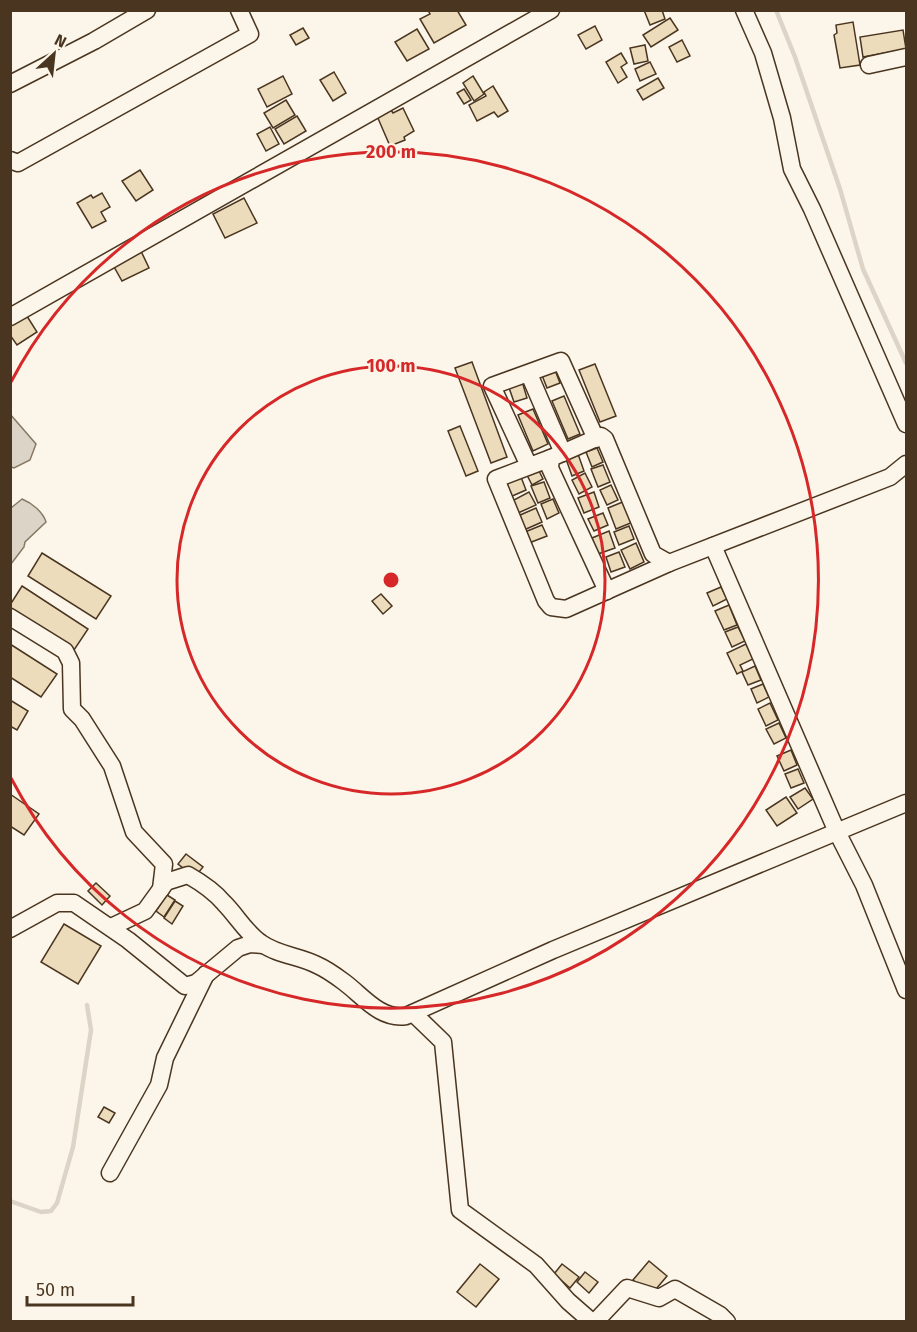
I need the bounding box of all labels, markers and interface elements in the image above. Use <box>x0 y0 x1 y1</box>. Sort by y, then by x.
north arrow <box>24 24 84 84</box>
text: N <box>52 30 70 52</box>
text: 200 m <box>366 141 416 163</box>
text: 100 m <box>367 355 415 377</box>
centre of rings <box>381 570 401 590</box>
scale bar <box>27 1269 134 1307</box>
text: 50 m <box>36 1279 75 1301</box>

